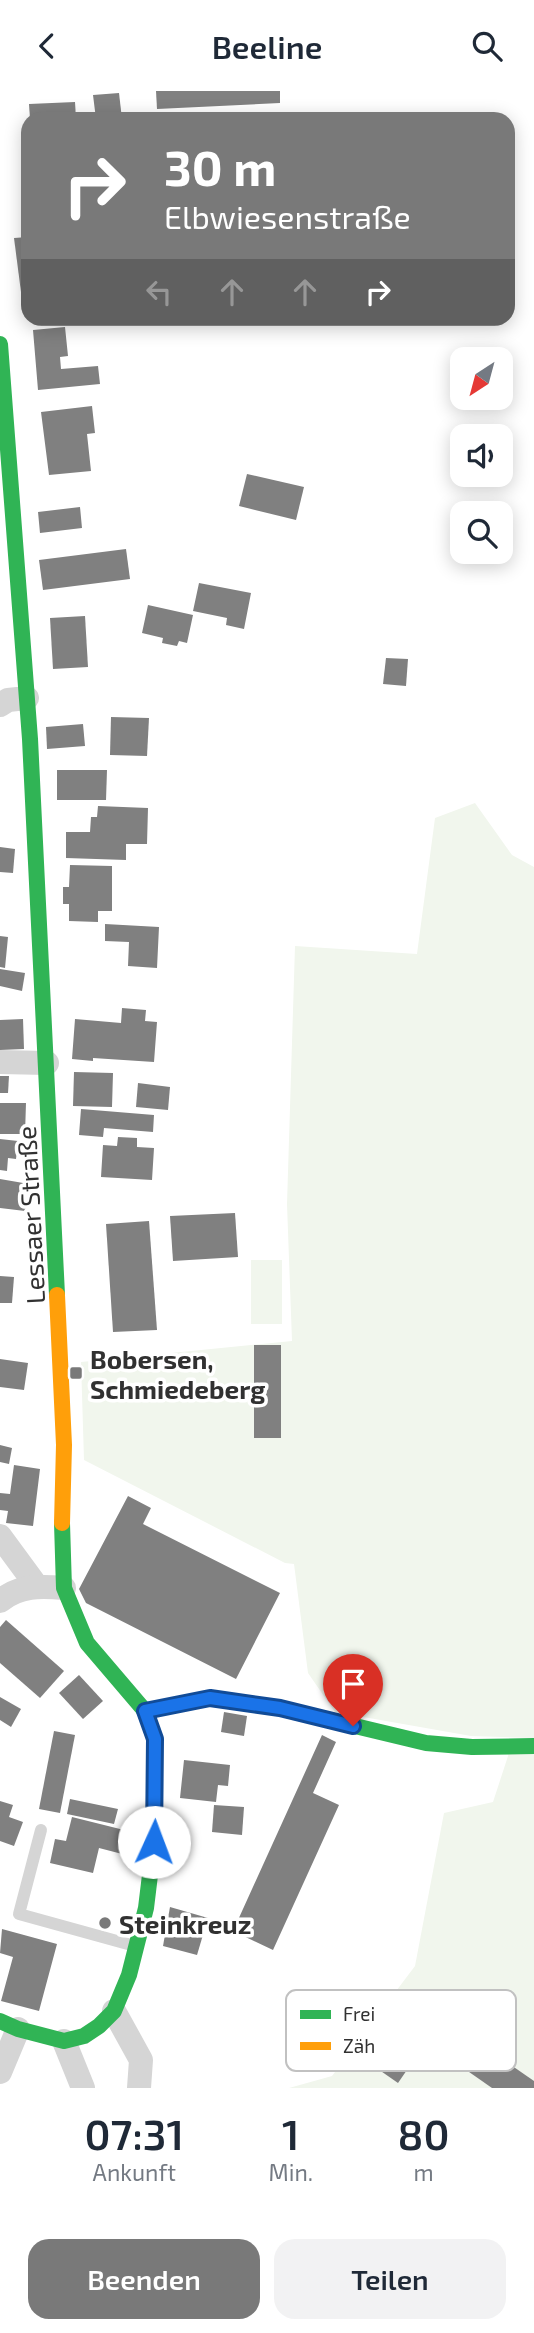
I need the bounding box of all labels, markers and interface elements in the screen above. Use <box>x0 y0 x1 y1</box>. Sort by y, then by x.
icon: back <box>28 27 66 65</box>
text: Beeline <box>212 27 322 65</box>
icon: search <box>468 27 506 65</box>
text: 30 m <box>164 137 276 196</box>
icon: right <box>49 140 140 231</box>
text: Elbwiesenstraße <box>164 197 411 235</box>
icon: left <box>140 273 178 311</box>
icon: ahead <box>213 273 251 311</box>
icon: ahead <box>286 273 324 311</box>
icon: right <box>359 273 397 311</box>
north arrow <box>450 347 513 409</box>
map controls <box>450 347 513 564</box>
button: sound <box>450 424 513 487</box>
button: search <box>450 501 513 564</box>
street label: Lessaer Straße <box>10 1125 50 1305</box>
place label: Bobersen, Schmiedeberg <box>90 1343 265 1404</box>
marker: Bobersen, Schmiedeberg <box>68 1365 84 1381</box>
pin <box>323 1654 383 1726</box>
icon: arrive <box>334 1665 372 1703</box>
position arrow <box>117 1805 191 1879</box>
place label: Steinkreuz <box>119 1908 251 1939</box>
marker: Steinkreuz <box>97 1915 113 1931</box>
legend <box>286 1990 516 2071</box>
text: Frei <box>343 2002 375 2025</box>
text: Zäh <box>343 2034 375 2057</box>
text: 07:31 <box>85 2108 184 2158</box>
text: 1 <box>282 2108 300 2158</box>
text: 80 <box>398 2108 449 2158</box>
text: Ankunft <box>93 2158 176 2186</box>
text: Min. <box>269 2158 313 2186</box>
text: m <box>413 2158 434 2186</box>
button: Beenden <box>28 2239 260 2319</box>
button: Teilen <box>274 2239 506 2319</box>

